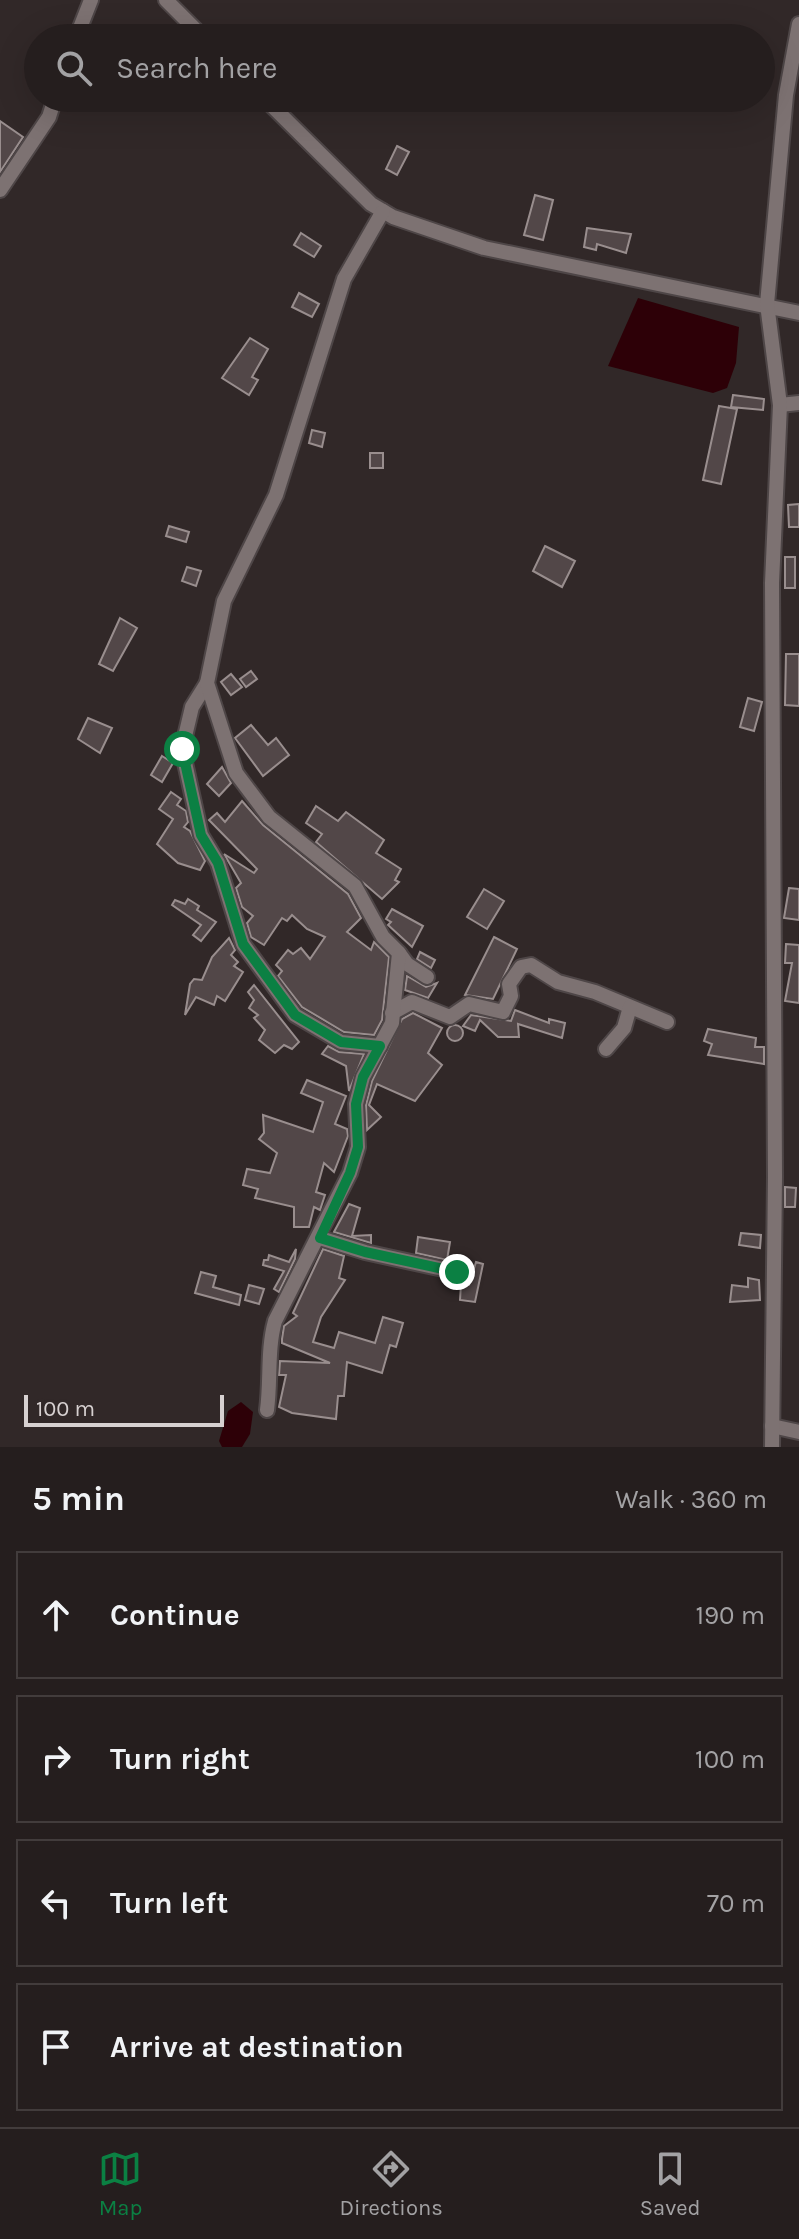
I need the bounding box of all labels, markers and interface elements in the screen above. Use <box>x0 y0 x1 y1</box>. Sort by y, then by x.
search box <box>24 24 775 112</box>
icon: search <box>52 46 96 90</box>
text: Search here <box>116 50 277 86</box>
route start <box>164 731 200 767</box>
route end <box>439 1254 475 1290</box>
scale bar <box>24 1391 224 1427</box>
text: 100 m <box>36 1396 95 1422</box>
text: 5 min <box>32 1479 125 1519</box>
text: Walk · 360 m <box>615 1484 767 1515</box>
icon: ahead <box>34 1593 78 1637</box>
text: Continue <box>110 1597 240 1633</box>
text: 190 m <box>695 1600 765 1631</box>
icon: right <box>34 1737 78 1781</box>
text: Turn right <box>110 1741 250 1777</box>
text: 100 m <box>695 1744 765 1775</box>
icon: left <box>34 1881 78 1925</box>
text: Turn left <box>110 1885 228 1921</box>
text: 70 m <box>707 1888 765 1919</box>
icon: arrive <box>34 2025 78 2069</box>
text: Arrive at destination <box>110 2029 404 2065</box>
tab: Map <box>98 2147 142 2221</box>
tab: Directions <box>339 2147 443 2221</box>
tab: Saved <box>640 2147 701 2221</box>

